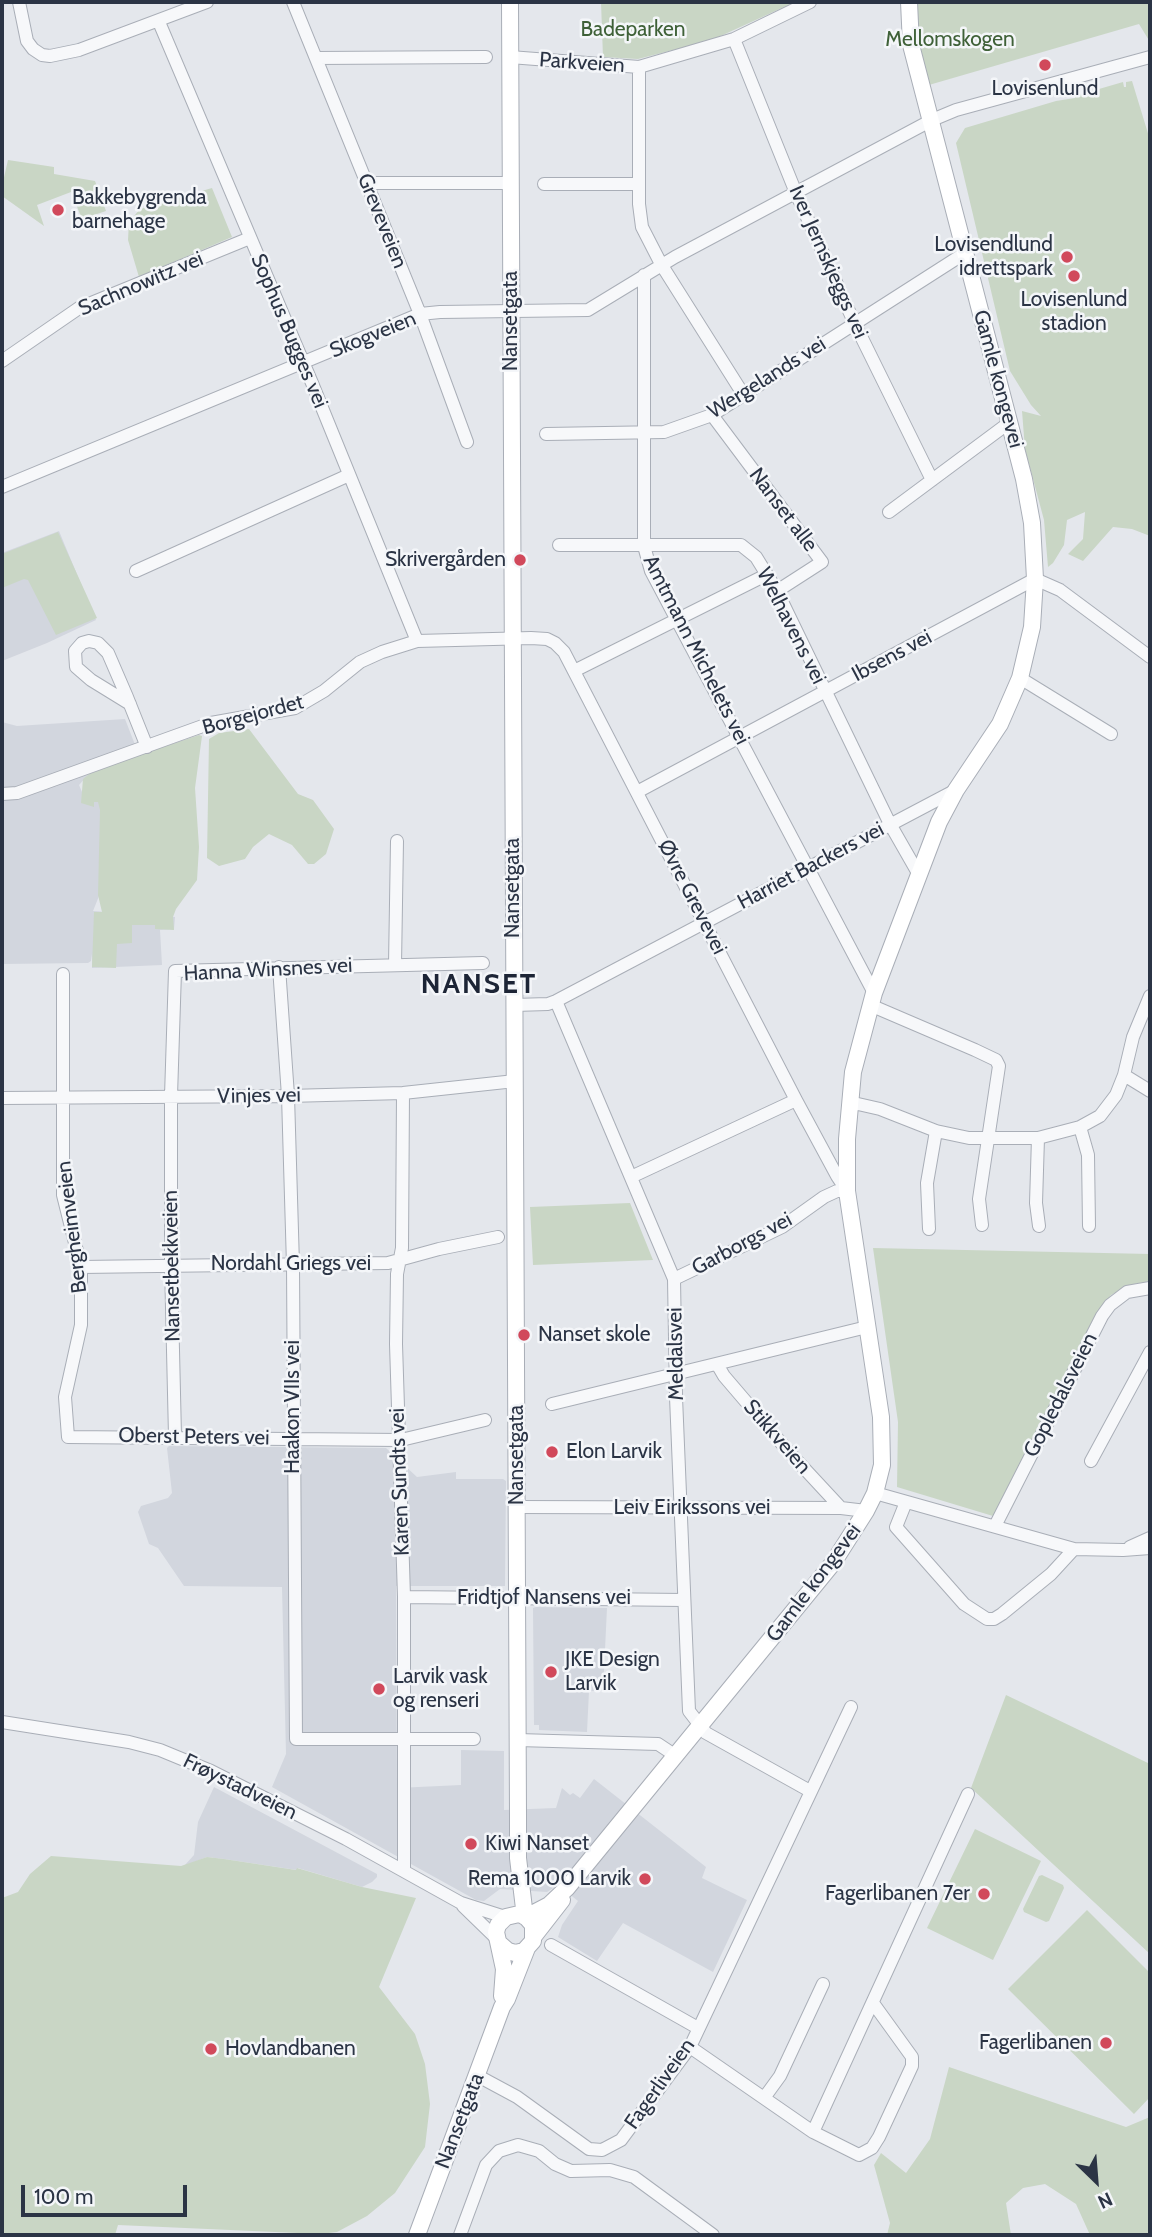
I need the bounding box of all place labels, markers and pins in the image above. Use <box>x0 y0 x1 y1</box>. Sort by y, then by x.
marker: Lovisenlund <box>1037 57 1053 73</box>
place label: Lovisenlund <box>992 76 1098 102</box>
place label: Bakkebygrenda barnehage <box>72 185 207 235</box>
marker: Bakkebygrenda barnehage <box>50 202 66 218</box>
place label: Lovisendlund idrettspark <box>934 232 1053 282</box>
marker: Lovisendlund idrettspark <box>1059 249 1075 265</box>
marker: Lovisenlund stadion <box>1066 268 1082 284</box>
place label: Lovisenlund stadion <box>1021 287 1127 337</box>
place label: Skrivergården <box>385 547 506 573</box>
marker: Skrivergården <box>512 552 528 568</box>
place label: Nanset skole <box>538 1322 650 1348</box>
marker: Nanset skole <box>516 1327 532 1343</box>
place label: Elon Larvik <box>566 1439 662 1465</box>
marker: Elon Larvik <box>544 1444 560 1460</box>
place label: JKE Design Larvik <box>565 1647 660 1697</box>
place label: Larvik vask og renseri <box>393 1664 488 1714</box>
marker: JKE Design Larvik <box>543 1664 559 1680</box>
marker: Larvik vask og renseri <box>371 1681 387 1697</box>
place label: Kiwi Nanset <box>485 1831 589 1857</box>
marker: Kiwi Nanset <box>463 1836 479 1852</box>
place label: Rema 1000 Larvik <box>468 1866 631 1892</box>
marker: Rema 1000 Larvik <box>637 1871 653 1887</box>
place label: Fagerlibanen 7er <box>825 1881 970 1907</box>
marker: Fagerlibanen 7er <box>976 1886 992 1902</box>
place label: Fagerlibanen <box>979 2030 1092 2056</box>
marker: Fagerlibanen <box>1098 2035 1114 2051</box>
place label: Hovlandbanen <box>225 2036 356 2062</box>
marker: Hovlandbanen <box>203 2041 219 2057</box>

